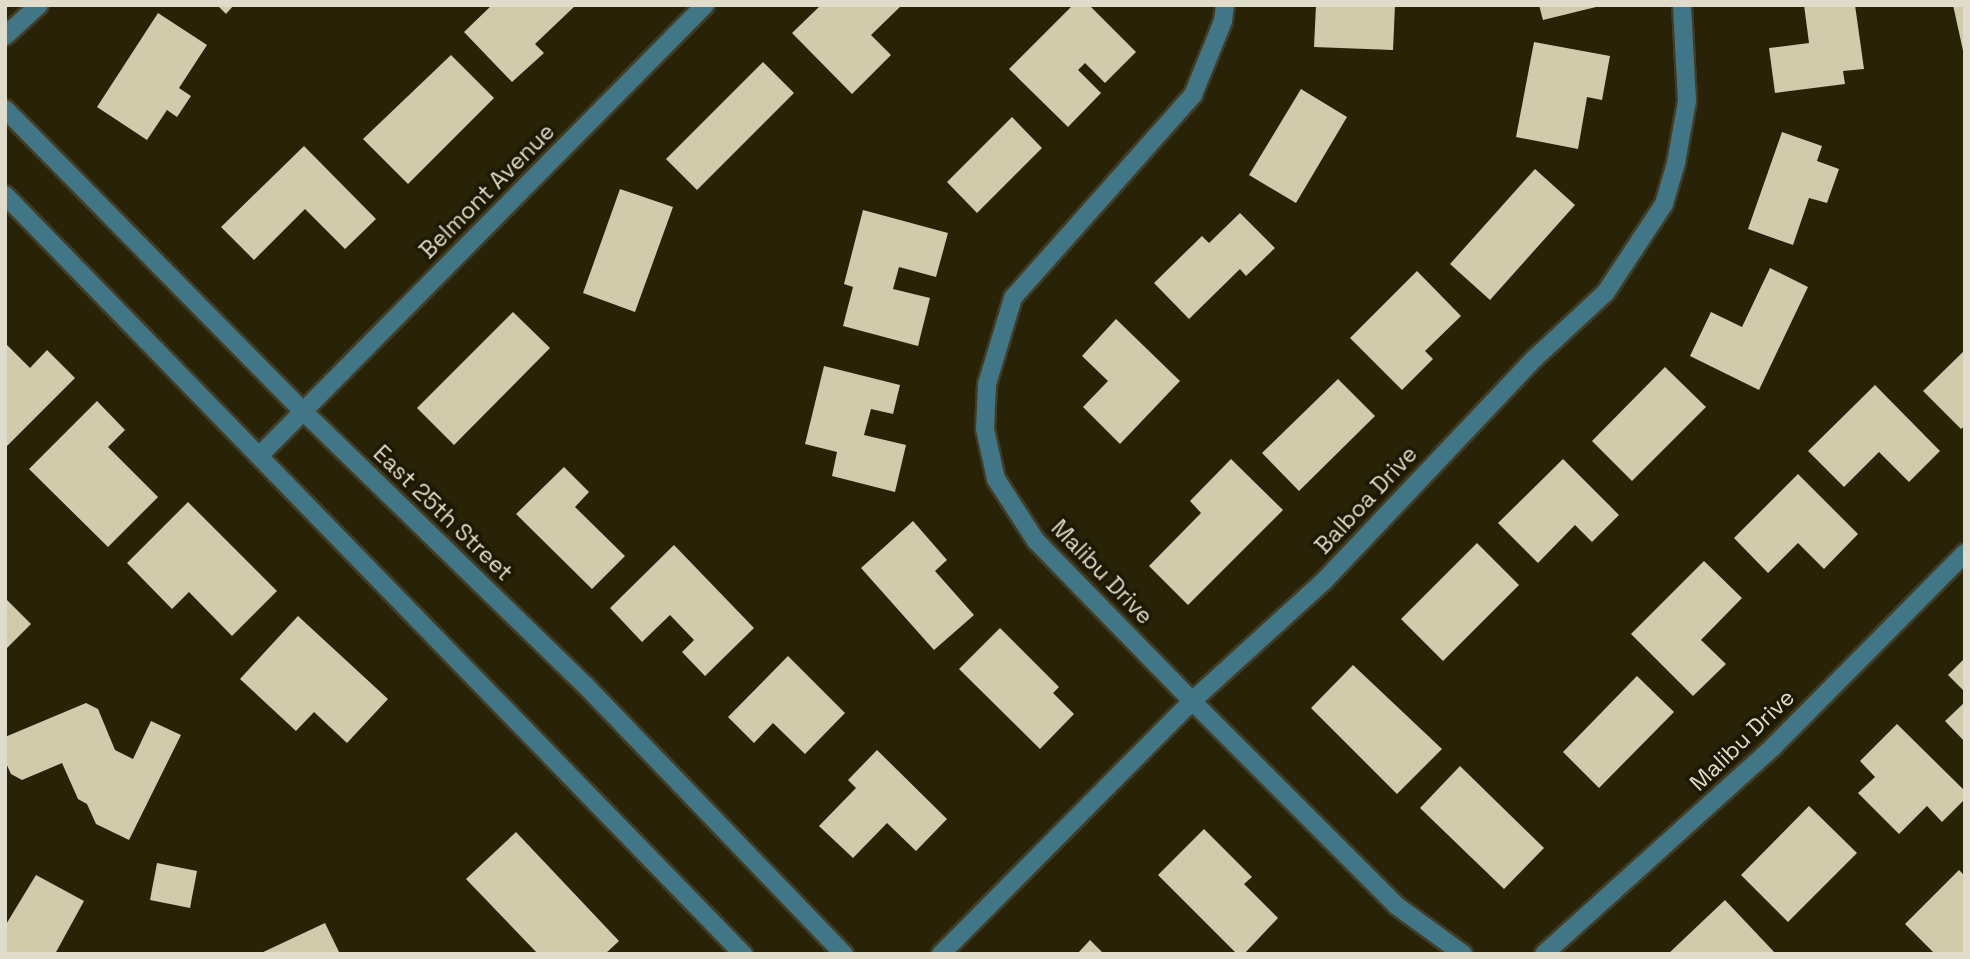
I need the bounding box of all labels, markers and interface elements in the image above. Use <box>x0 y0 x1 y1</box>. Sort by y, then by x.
street label: Belmont Avenue <box>414 118 560 264</box>
street label: East 25th Street <box>368 440 518 586</box>
street label: Balboa Drive <box>1309 440 1423 560</box>
street label: Malibu Drive <box>1045 514 1159 630</box>
street label: Malibu Drive <box>1684 683 1800 797</box>

